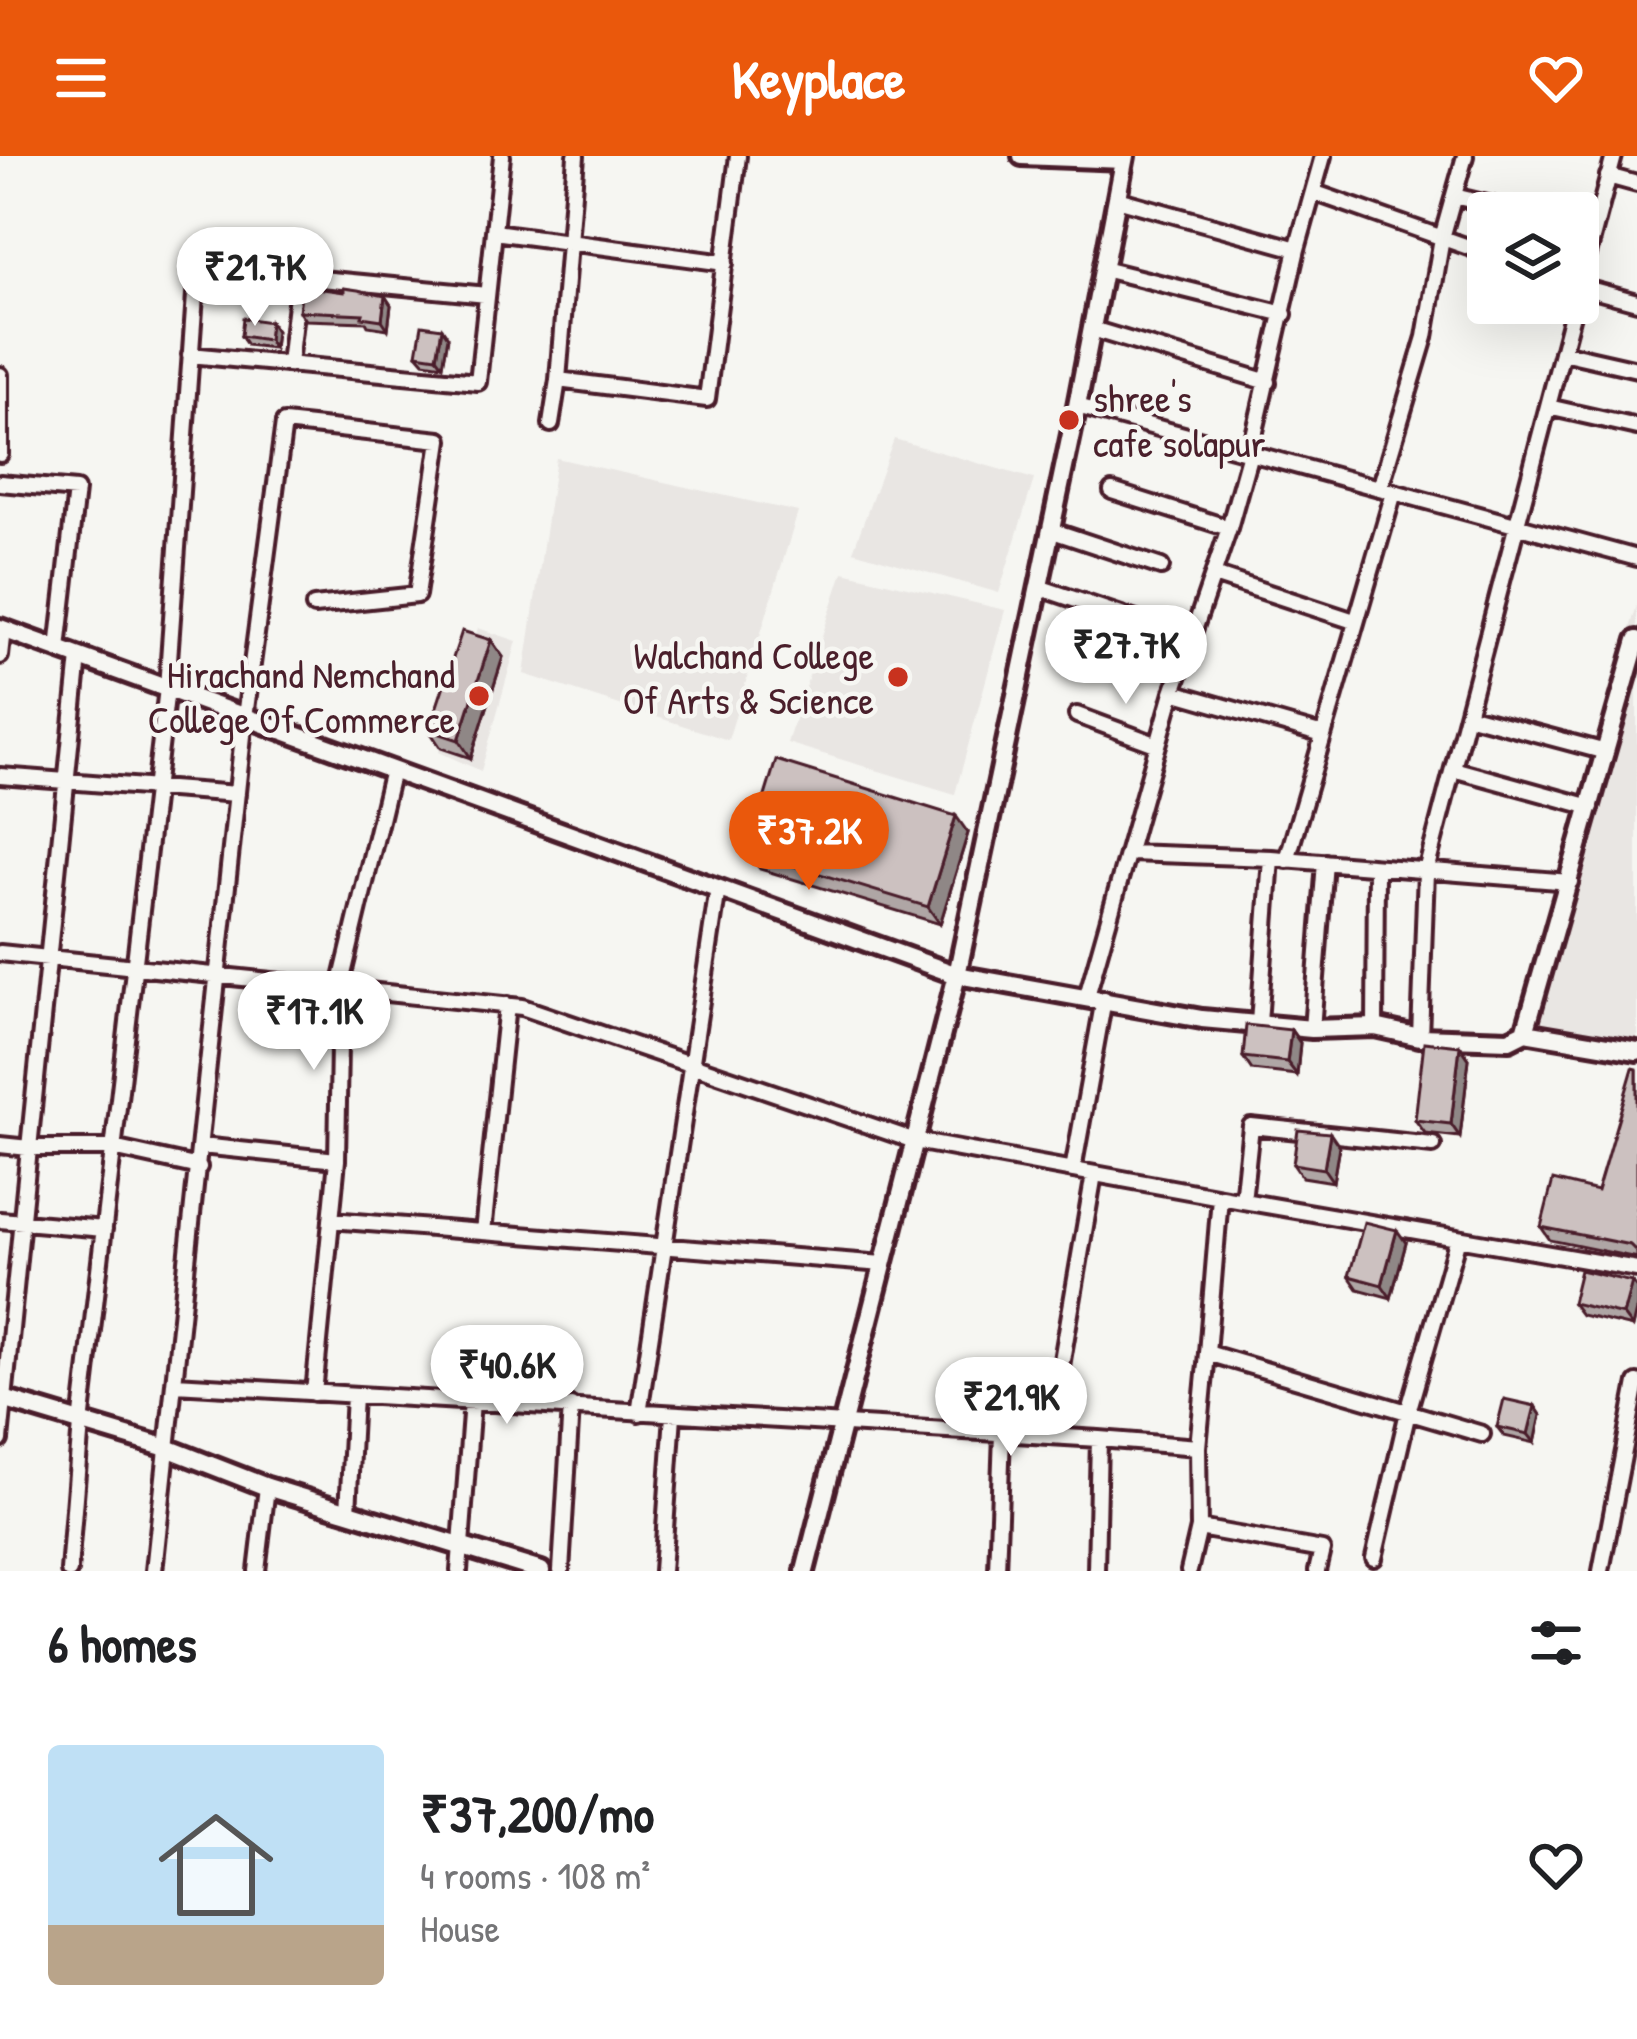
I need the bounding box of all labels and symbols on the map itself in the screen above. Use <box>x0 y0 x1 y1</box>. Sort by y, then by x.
pin: ₹21.7K <box>157 227 353 329</box>
place label: shree's cafe solapur <box>1093 371 1266 469</box>
marker: shree's cafe solapur <box>1056 407 1082 433</box>
pin: ₹27.7K <box>1028 605 1224 707</box>
place label: Walchand College Of Arts & Science <box>623 628 874 726</box>
place label: Hirachand Nemchand College Of Commerce <box>148 647 455 745</box>
marker: Walchand College Of Arts & Science <box>885 664 911 690</box>
marker: Hirachand Nemchand College Of Commerce <box>466 683 492 709</box>
pin: ₹37.2K <box>711 791 907 893</box>
pin: ₹17.1K <box>216 971 412 1073</box>
pin: ₹40.6K <box>409 1325 605 1427</box>
pin: ₹21.9K <box>913 1357 1109 1459</box>

